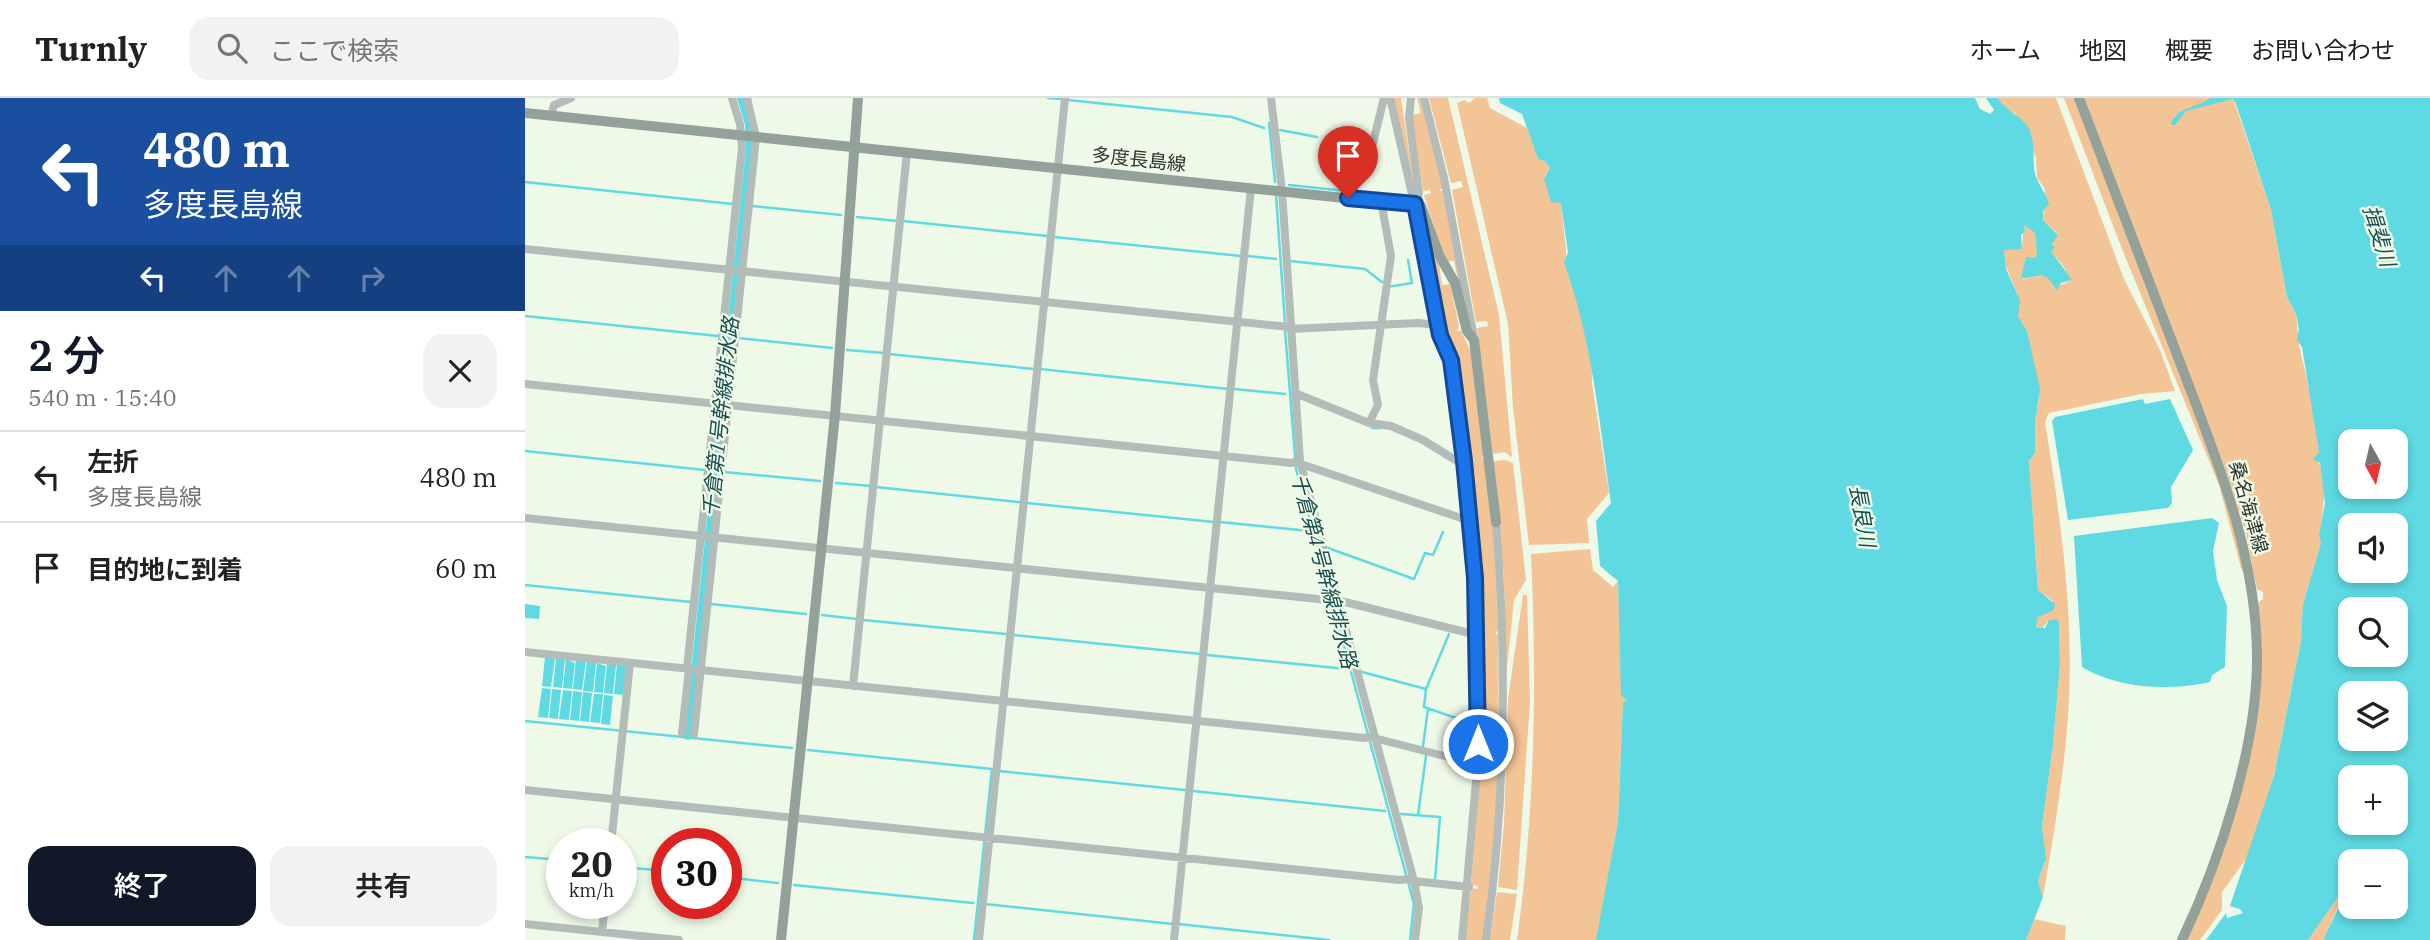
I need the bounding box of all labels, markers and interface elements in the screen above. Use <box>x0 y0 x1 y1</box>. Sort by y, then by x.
search box <box>189 17 679 80</box>
text: Turnly <box>35 27 147 70</box>
icon: search <box>213 29 251 67</box>
text: ここで検索 <box>269 33 399 67</box>
text: ホーム <box>1970 34 2041 66</box>
text: 地図 <box>2079 34 2127 66</box>
text: 概要 <box>2165 34 2213 66</box>
text: お問い合わせ <box>2251 34 2395 66</box>
text: 480 m <box>143 117 290 180</box>
icon: left <box>28 126 119 217</box>
pin <box>1318 126 1378 198</box>
icon: arrive <box>1329 137 1367 175</box>
street label: 多度長島線 <box>1090 142 1188 176</box>
text: 多度長島線 <box>143 183 303 225</box>
water label: 揖斐川 <box>2357 201 2403 272</box>
icon: left <box>134 259 172 297</box>
icon: ahead <box>207 259 245 297</box>
icon: ahead <box>280 259 318 297</box>
icon: right <box>353 259 391 297</box>
water label: 千倉第1号幹線排水路 <box>696 314 745 518</box>
text: 2 分 <box>28 328 105 383</box>
button: close <box>423 334 497 408</box>
text: 540 m · 15:40 <box>28 382 177 412</box>
north arrow <box>2338 429 2408 499</box>
map controls <box>2338 429 2408 919</box>
text: 左折 <box>87 444 139 478</box>
icon: left <box>28 458 66 496</box>
street label: 桑名海津線 <box>2224 458 2274 556</box>
text: 480 m <box>419 460 497 494</box>
water label: 千倉第4号幹線排水路 <box>1285 470 1365 673</box>
text: 多度長島線 <box>87 481 202 511</box>
water label: 長良川 <box>1844 482 1883 551</box>
button: sound <box>2338 513 2408 583</box>
icon: arrive <box>28 549 66 587</box>
text: 60 m <box>435 551 497 585</box>
text: 目的地に到着 <box>87 552 243 586</box>
button: search <box>2338 597 2408 667</box>
button: layers <box>2338 681 2408 751</box>
position arrow <box>1441 707 1515 781</box>
button: + <box>2338 765 2408 835</box>
speed limit sign: 30 <box>651 828 742 919</box>
text: 20 <box>570 841 613 887</box>
button: 終了 <box>28 846 256 926</box>
button: 共有 <box>270 846 497 926</box>
button: − <box>2338 849 2408 919</box>
text: km/h <box>569 879 614 902</box>

